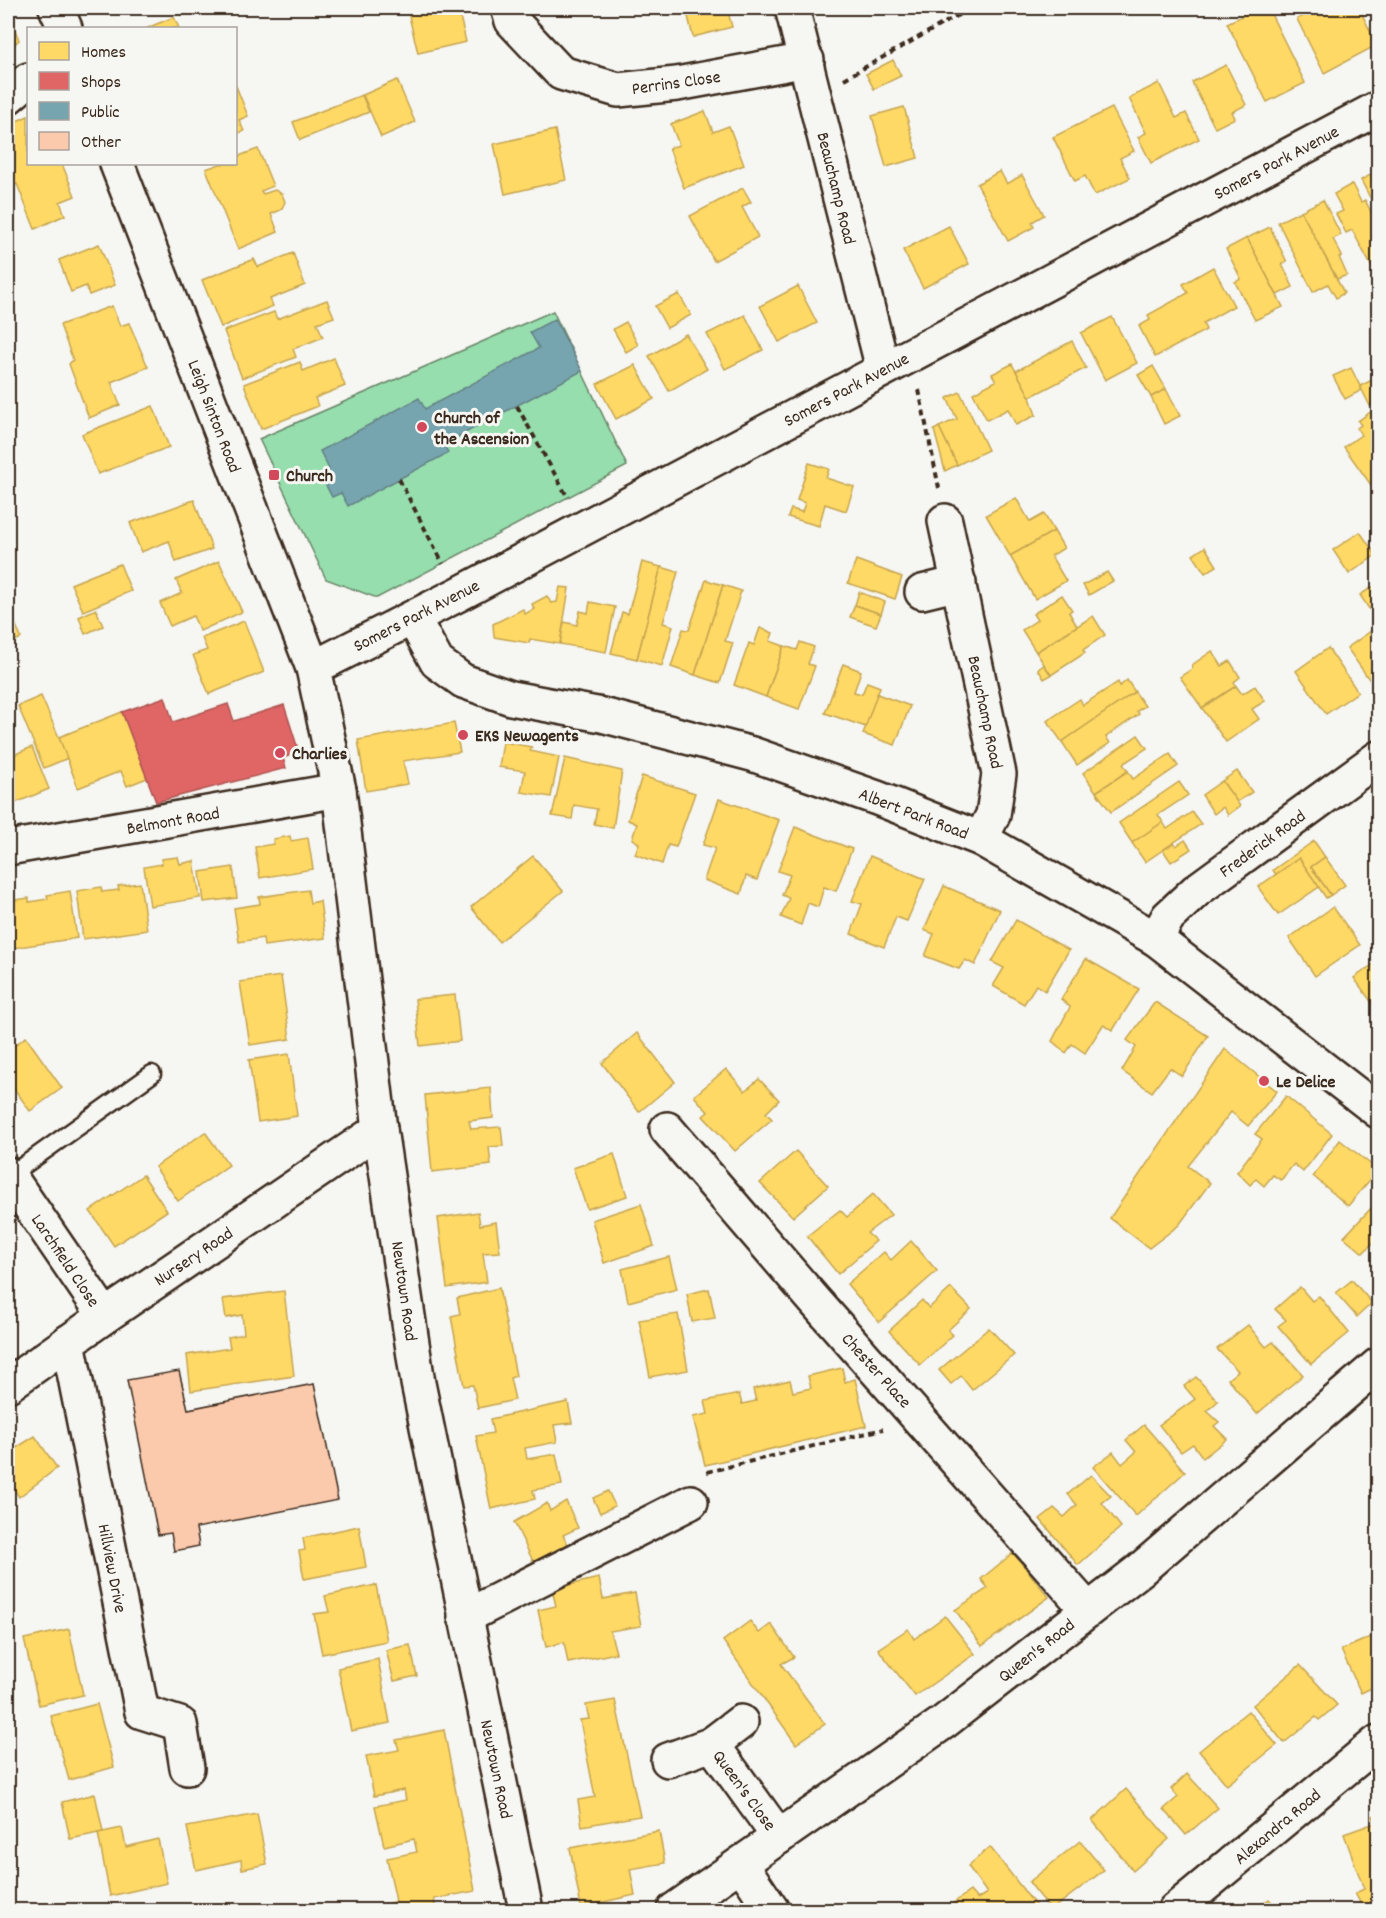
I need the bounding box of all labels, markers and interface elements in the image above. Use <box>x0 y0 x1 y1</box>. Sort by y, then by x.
legend <box>27 27 237 165</box>
text: Homes <box>81 41 126 66</box>
street label: Perrins Close <box>630 66 722 103</box>
text: Shops <box>81 71 121 96</box>
text: Public <box>81 101 120 126</box>
street label: Somers Park Avenue <box>1210 121 1344 208</box>
street label: Beauchamp Road <box>809 130 861 247</box>
text: Other <box>81 131 121 156</box>
street label: Somers Park Avenue <box>780 348 914 435</box>
street label: Leigh Sinton Road <box>180 357 246 477</box>
place label: Church of the Ascension <box>434 407 529 453</box>
marker: Church of the Ascension <box>415 420 429 434</box>
place label: Church <box>286 465 333 490</box>
marker: Church <box>267 468 281 482</box>
street label: Somers Park Avenue <box>350 575 485 660</box>
street label: Beauchamp Road <box>959 654 1008 771</box>
place label: EKS Newagents <box>475 725 579 750</box>
marker: EKS Newagents <box>456 728 470 742</box>
place label: Charlies <box>292 743 348 768</box>
marker: Charlies <box>273 746 287 760</box>
street label: Albert Park Road <box>855 783 972 848</box>
street label: Belmont Road <box>125 802 222 843</box>
street label: Frederick Road <box>1215 805 1312 885</box>
place label: Le Delice <box>1276 1071 1335 1096</box>
marker: Le Delice <box>1257 1074 1271 1088</box>
street label: Larchfield Close <box>23 1210 104 1313</box>
street label: Nursery Road <box>150 1222 239 1294</box>
street label: Newtown Road <box>383 1240 422 1343</box>
street label: Chester Place <box>834 1328 916 1415</box>
street label: Hillview Drive <box>90 1522 131 1615</box>
street label: Queen's Road <box>994 1614 1081 1690</box>
street label: Newtown Road <box>472 1718 517 1821</box>
street label: Queen's Close <box>705 1746 781 1837</box>
street label: Alexandra Road <box>1230 1784 1328 1872</box>

